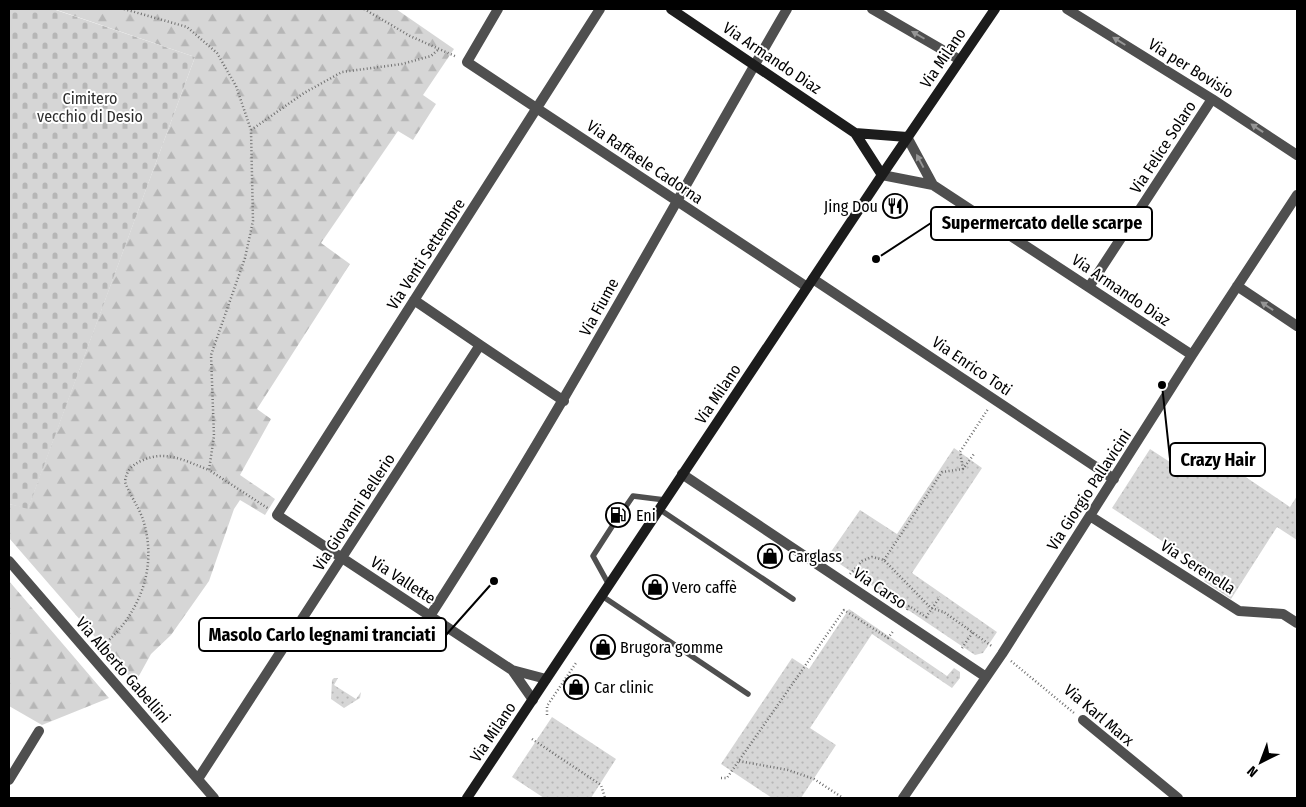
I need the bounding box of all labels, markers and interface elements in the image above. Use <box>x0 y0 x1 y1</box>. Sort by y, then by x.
street label: Via Armando Diaz <box>719 18 825 98</box>
street label: Via Milano <box>916 24 970 92</box>
one-way arrow <box>912 31 925 40</box>
street label: Via per Bovisio <box>1145 34 1237 102</box>
one-way arrow <box>1113 37 1126 46</box>
park label: Cimitero vecchio di Desio <box>37 89 143 126</box>
street label: Via Felice Solaro <box>1126 97 1200 197</box>
street label: Via Raffaele Cadorna <box>583 116 707 208</box>
one-way arrow <box>1250 123 1263 133</box>
one-way arrow <box>916 154 924 168</box>
restaurant icon: Jing Dou <box>882 193 908 219</box>
street label: Via Venti Settembre <box>383 195 469 313</box>
place label: Jing Dou <box>824 197 878 216</box>
callout: Supermercato delle scarpe <box>931 207 1152 240</box>
text: Supermercato delle scarpe <box>942 212 1142 234</box>
street label: Via Armando Diaz <box>1068 250 1174 330</box>
street label: Via Fiume <box>575 275 623 339</box>
one-way arrow <box>1261 301 1274 311</box>
street label: Via Enrico Toti <box>929 332 1015 400</box>
street label: Via Milano <box>691 360 745 428</box>
street label: Via Giorgio Pallavicini <box>1043 426 1135 554</box>
callout: Crazy Hair <box>1170 443 1265 476</box>
text: Crazy Hair <box>1180 449 1256 471</box>
street label: Via Giovanni Bellerio <box>309 450 399 574</box>
fuel station icon: Eni <box>605 502 631 528</box>
place label: Eni <box>636 506 656 525</box>
street label: Via Serenella <box>1157 536 1239 598</box>
shop icon: Carglass <box>757 543 783 569</box>
place label: Carglass <box>788 547 842 566</box>
street label: Via Vallette <box>367 552 439 608</box>
street label: Via Carso <box>850 563 910 613</box>
shop icon: Vero caffè <box>642 574 668 600</box>
place label: Vero caffè <box>672 578 737 597</box>
street label: Via Alberto Gabellini <box>72 613 174 727</box>
callout: Masolo Carlo legnami tranciati <box>199 618 446 651</box>
text: Masolo Carlo legnami tranciati <box>208 624 436 646</box>
shop icon: Brugora gomme <box>590 634 616 660</box>
place label: Brugora gomme <box>620 638 723 657</box>
shop icon: Car clinic <box>563 674 589 700</box>
place label: Car clinic <box>594 678 654 697</box>
street label: Via Karl Marx <box>1060 680 1138 750</box>
street label: Via Milano <box>466 698 520 766</box>
north arrow <box>1236 737 1286 787</box>
text: N <box>1244 762 1261 780</box>

